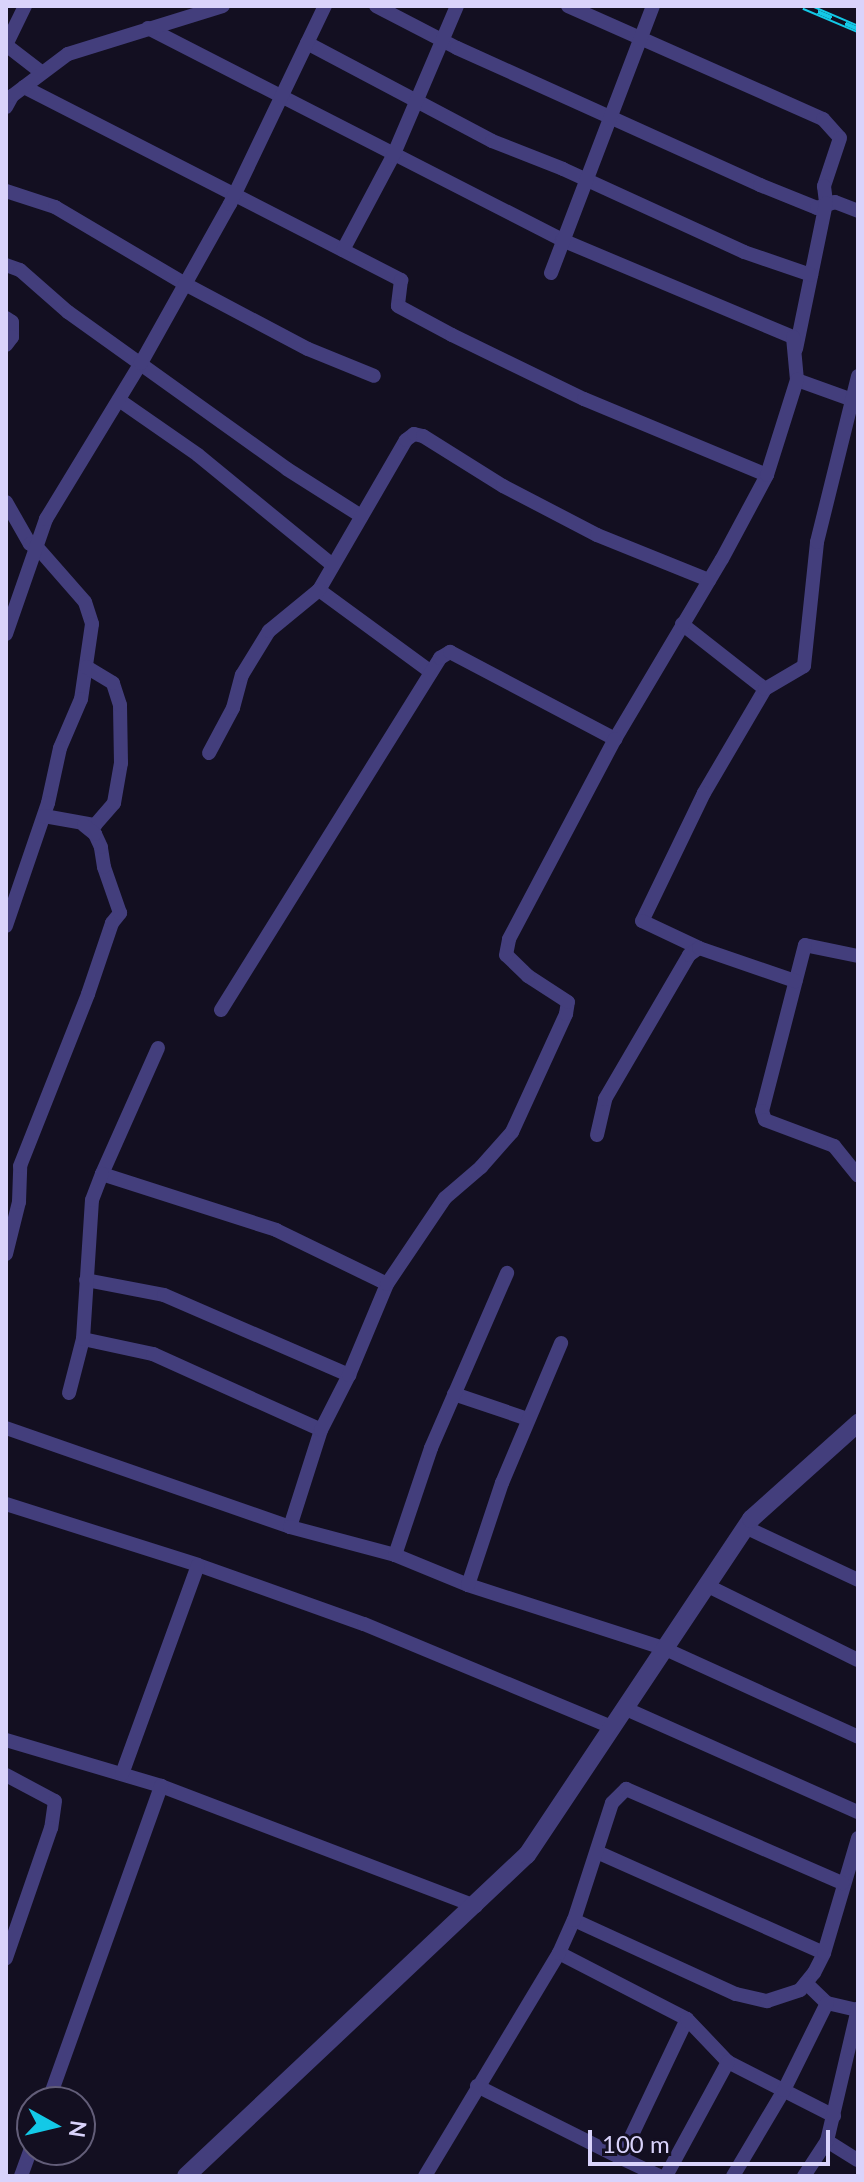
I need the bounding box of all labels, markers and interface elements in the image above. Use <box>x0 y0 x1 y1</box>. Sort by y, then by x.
north arrow <box>16 2086 96 2166</box>
scale bar <box>592 2114 834 2164</box>
text: N <box>64 2119 93 2139</box>
text: 100 m <box>602 2129 670 2158</box>

